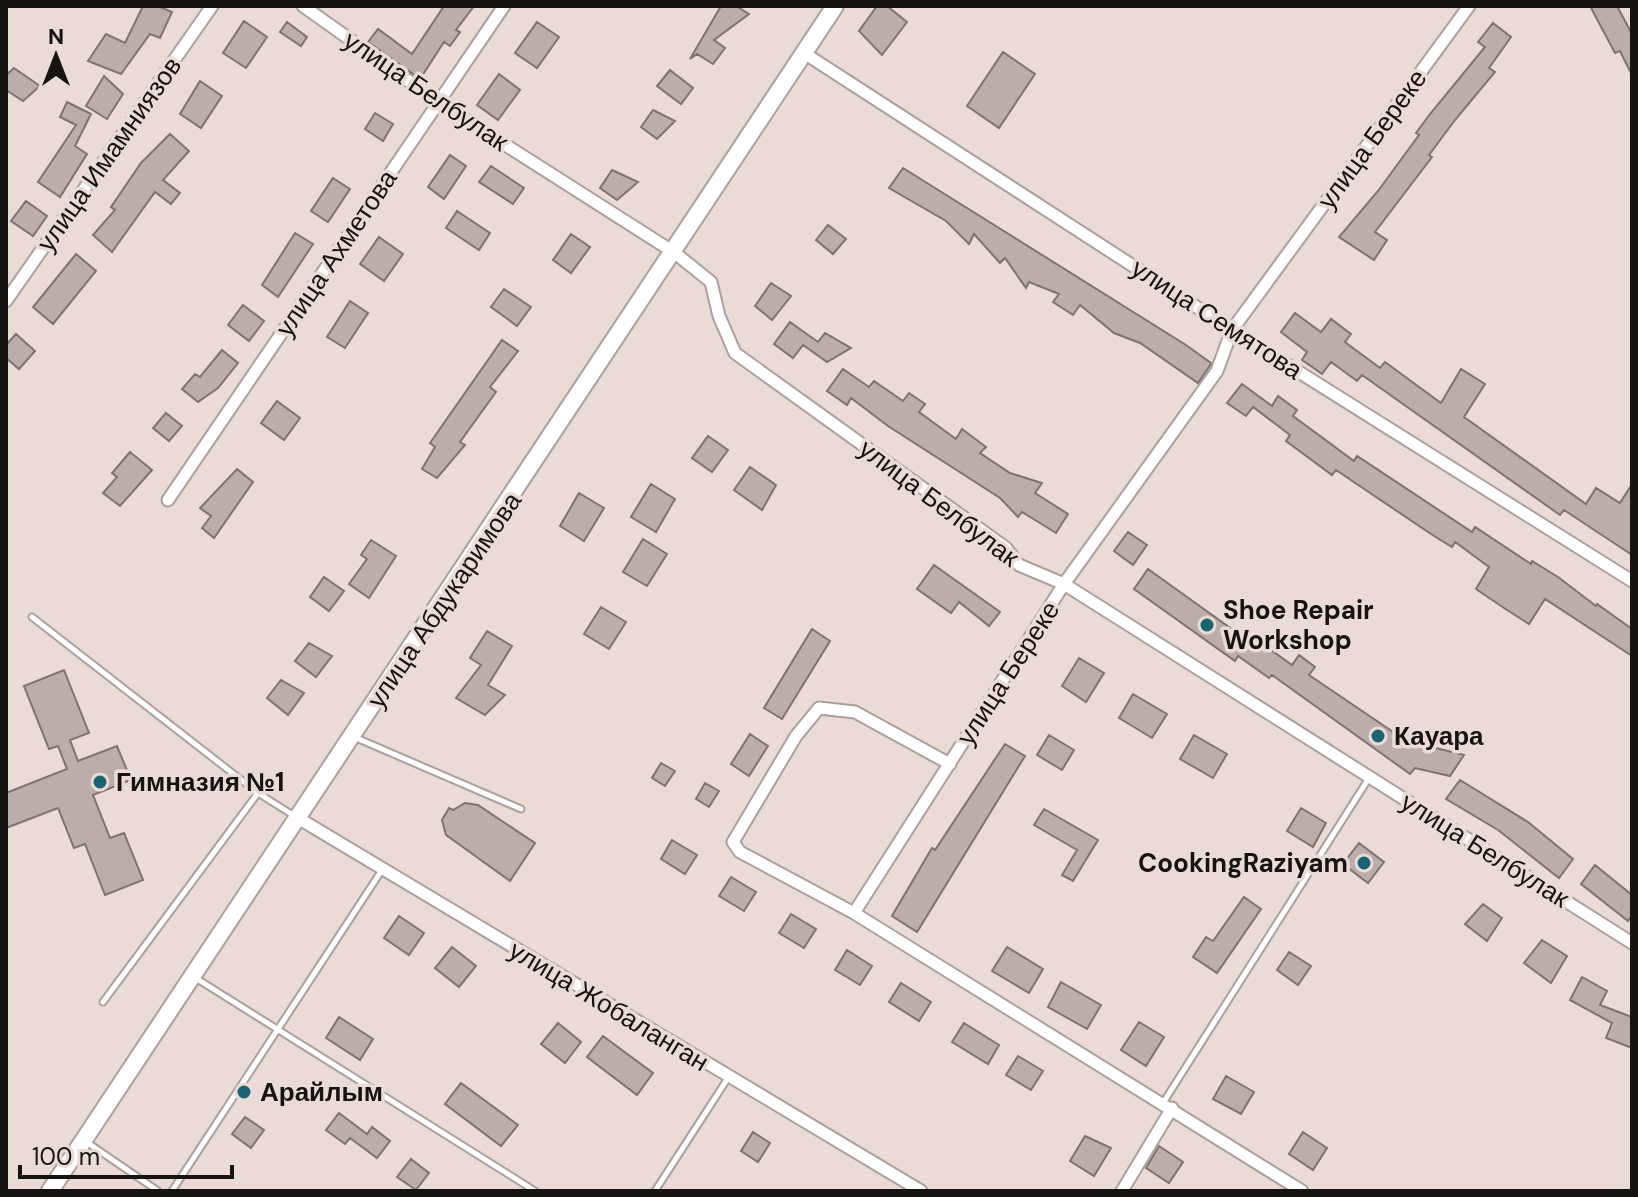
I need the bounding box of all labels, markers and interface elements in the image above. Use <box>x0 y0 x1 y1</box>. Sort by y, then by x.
north arrow <box>16 16 96 96</box>
text: N <box>48 22 64 51</box>
street label: улица Белбулак <box>337 23 516 159</box>
street label: улица Имамниязов <box>29 50 189 258</box>
street label: улица Береке <box>1310 62 1434 216</box>
street label: улица Ахметова <box>268 163 405 343</box>
street label: улица Семятова <box>1125 251 1310 387</box>
street label: улица Белбулак <box>852 432 1026 575</box>
street label: улица Абдукаримова <box>359 485 529 715</box>
place label: Shoe Repair Workshop <box>1223 593 1374 657</box>
street label: улица Береке <box>949 595 1067 751</box>
marker: Shoe Repair Workshop <box>1198 616 1216 634</box>
place label: Кауара <box>1394 719 1484 753</box>
marker: Кауара <box>1369 727 1387 745</box>
place label: Гимназия №1 <box>116 765 284 799</box>
marker: Гимназия №1 <box>91 773 109 791</box>
street label: улица Белбулак <box>1395 785 1576 916</box>
place label: CookingRaziyam <box>1138 846 1348 880</box>
marker: CookingRaziyam <box>1355 854 1373 872</box>
street label: улица Жобаланган <box>503 933 715 1079</box>
place label: Арайлым <box>260 1075 383 1109</box>
marker: Арайлым <box>235 1083 253 1101</box>
scale bar <box>20 1129 232 1179</box>
text: 100 m <box>32 1141 100 1172</box>

